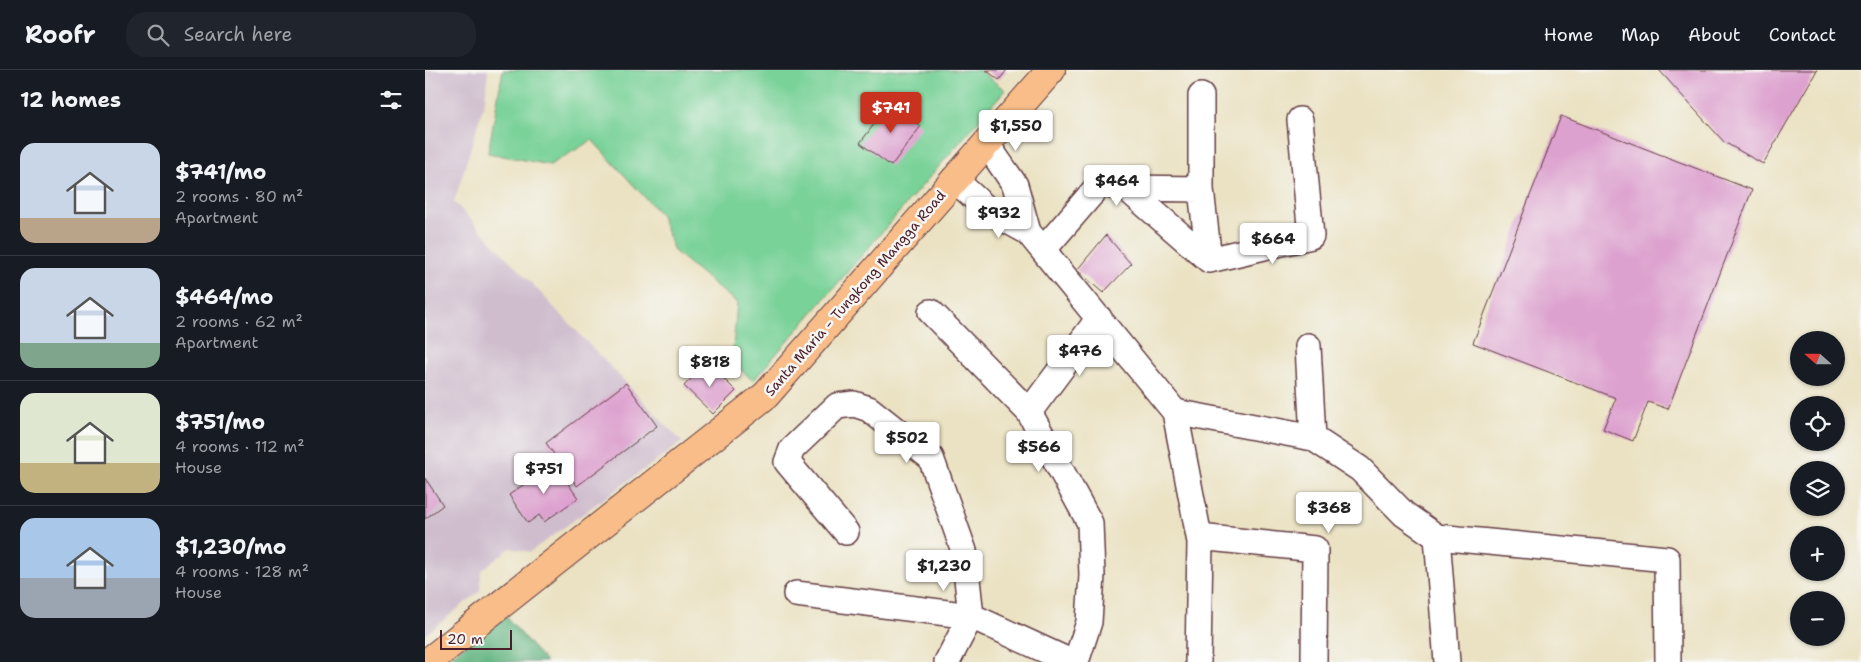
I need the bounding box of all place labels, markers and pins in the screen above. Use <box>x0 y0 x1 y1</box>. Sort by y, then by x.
pin: $741 <box>861 92 921 134</box>
pin: $1,550 <box>975 109 1057 152</box>
pin: $464 <box>1087 164 1147 207</box>
pin: $932 <box>969 196 1029 239</box>
pin: $664 <box>1243 222 1303 265</box>
pin: $476 <box>1050 334 1110 377</box>
pin: $818 <box>680 346 740 388</box>
pin: $502 <box>877 422 937 464</box>
pin: $566 <box>1009 430 1069 473</box>
pin: $751 <box>514 452 574 495</box>
pin: $368 <box>1299 492 1359 534</box>
pin: $1,230 <box>903 550 985 592</box>

